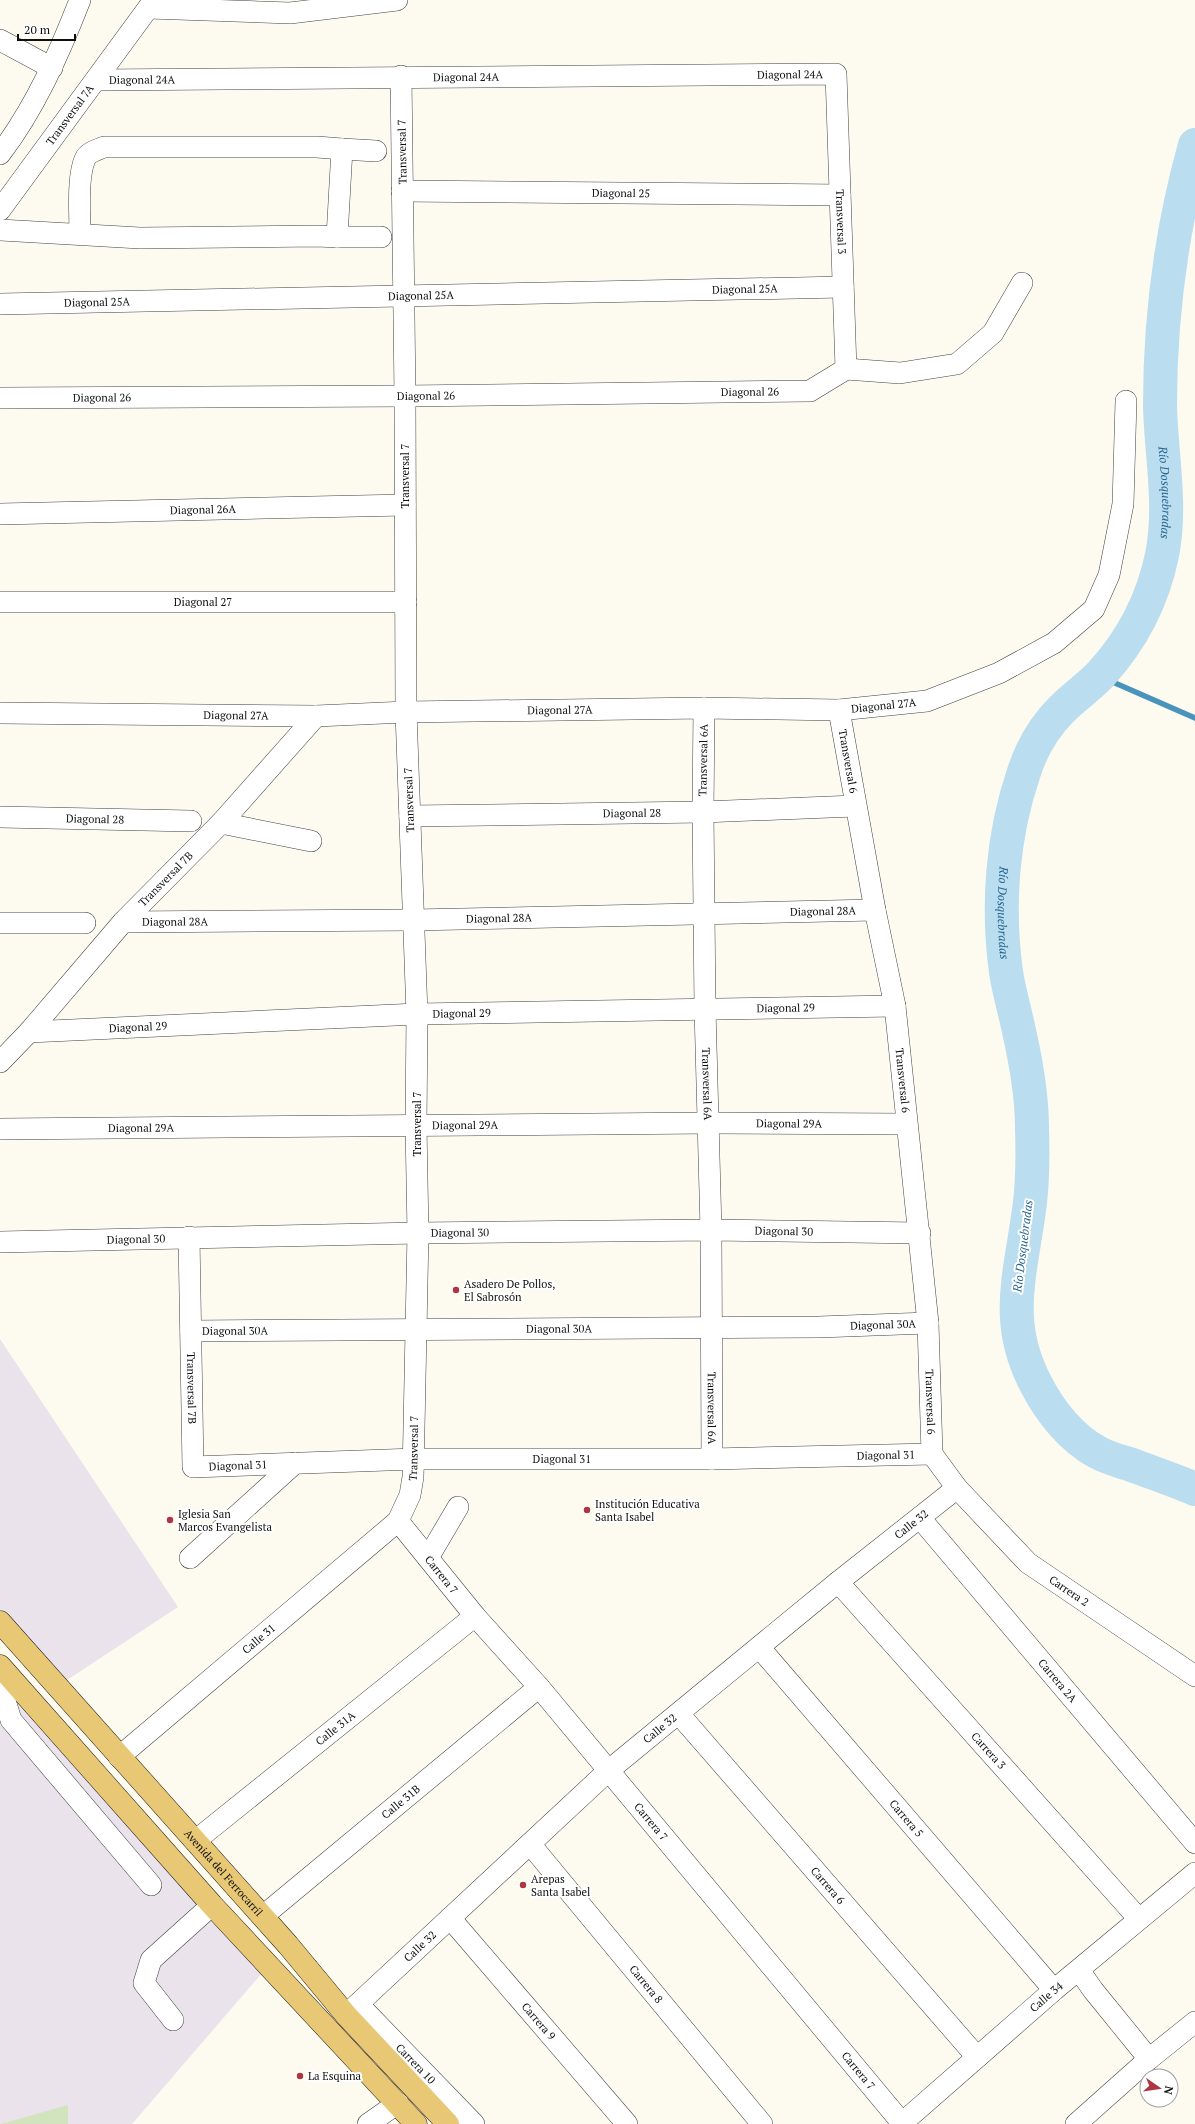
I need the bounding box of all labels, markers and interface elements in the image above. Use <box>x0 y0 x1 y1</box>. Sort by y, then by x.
scale bar <box>18 16 75 42</box>
text: 20 m <box>24 22 51 37</box>
street label: Diagonal 24A <box>757 67 823 82</box>
street label: Diagonal 24A <box>433 70 499 84</box>
street label: Diagonal 24A <box>109 72 176 87</box>
street label: Transversal 7A <box>43 81 97 148</box>
street label: Transversal 7 <box>394 119 410 185</box>
street label: Diagonal 25 <box>592 186 650 200</box>
street label: Transversal 3 <box>833 189 849 255</box>
street label: Diagonal 25A <box>712 281 778 297</box>
street label: Diagonal 25A <box>388 288 455 303</box>
street label: Diagonal 25A <box>64 294 131 310</box>
street label: Diagonal 26 <box>721 384 779 399</box>
street label: Diagonal 26 <box>397 388 455 403</box>
street label: Diagonal 26 <box>73 390 131 405</box>
street label: Transversal 7 <box>398 443 412 508</box>
water label: Río Dosquebradas <box>1155 445 1174 540</box>
street label: Diagonal 26A <box>170 502 237 517</box>
street label: Diagonal 27 <box>174 595 232 609</box>
street label: Diagonal 27A <box>850 695 917 716</box>
street label: Diagonal 27A <box>527 702 593 717</box>
street label: Diagonal 27A <box>203 708 269 723</box>
street label: Transversal 6A <box>695 723 711 796</box>
street label: Transversal 6 <box>836 728 861 795</box>
street label: Transversal 7 <box>401 767 417 833</box>
street label: Diagonal 28 <box>603 806 661 820</box>
street label: Diagonal 28 <box>66 811 124 827</box>
street label: Transversal 7B <box>135 848 196 909</box>
water label: Río Dosquebradas <box>995 865 1012 960</box>
street label: Diagonal 28A <box>790 903 856 919</box>
street label: Diagonal 28A <box>466 910 533 926</box>
street label: Diagonal 28A <box>142 914 208 929</box>
street label: Diagonal 29 <box>756 1000 815 1015</box>
street label: Diagonal 29 <box>432 1006 491 1021</box>
street label: Diagonal 29 <box>108 1019 168 1035</box>
street label: Transversal 6 <box>892 1047 913 1113</box>
street label: Transversal 6A <box>699 1048 715 1121</box>
street label: Transversal 7 <box>410 1091 424 1156</box>
street label: Diagonal 29A <box>756 1116 822 1131</box>
street label: Diagonal 29A <box>432 1118 498 1132</box>
street label: Diagonal 29A <box>108 1121 175 1135</box>
water label: Río Dosquebradas <box>1009 1199 1036 1294</box>
street label: Diagonal 30 <box>755 1224 813 1238</box>
street label: Diagonal 30 <box>431 1225 489 1240</box>
street label: Diagonal 30 <box>107 1231 165 1247</box>
place label: Asadero De Pollos, El Sabrosón <box>464 1277 555 1304</box>
marker: Asadero De Pollos, El Sabrosón <box>451 1285 461 1295</box>
street label: Diagonal 30A <box>850 1316 917 1333</box>
street label: Diagonal 30A <box>526 1321 592 1336</box>
street label: Diagonal 30A <box>202 1324 268 1338</box>
street label: Transversal 7B <box>184 1352 199 1424</box>
street label: Transversal 6 <box>922 1369 938 1435</box>
street label: Transversal 6A <box>705 1372 719 1445</box>
street label: Transversal 7 <box>405 1416 421 1482</box>
street label: Diagonal 31 <box>856 1447 915 1463</box>
street label: Diagonal 31 <box>533 1452 591 1466</box>
street label: Diagonal 31 <box>208 1457 267 1473</box>
place label: Institución Educativa Santa Isabel <box>595 1497 700 1524</box>
marker: Institución Educativa Santa Isabel <box>582 1505 592 1515</box>
street label: Calle 32 <box>891 1506 931 1542</box>
place label: Iglesia San Marcos Evangelista <box>178 1507 273 1534</box>
marker: Iglesia San Marcos Evangelista <box>165 1515 175 1525</box>
street label: Carrera 7 <box>422 1553 461 1597</box>
street label: Carrera 2 <box>1046 1572 1092 1609</box>
street label: Calle 31 <box>239 1621 278 1657</box>
street label: Carrera 2A <box>1035 1656 1080 1706</box>
street label: Calle 31A <box>313 1708 358 1748</box>
street label: Calle 32 <box>640 1711 679 1746</box>
street label: Carrera 3 <box>968 1729 1009 1772</box>
street label: Calle 31B <box>379 1781 423 1822</box>
street label: Carrera 5 <box>886 1797 926 1840</box>
street label: Carrera 7 <box>631 1800 671 1843</box>
street label: Avenida del Ferrocarril <box>181 1827 266 1919</box>
street label: Carrera 6 <box>808 1864 848 1907</box>
place label: Arepas Santa Isabel <box>531 1872 590 1899</box>
marker: Arepas Santa Isabel <box>518 1880 528 1890</box>
street label: Calle 32 <box>401 1928 439 1965</box>
street label: Carrera 8 <box>626 1962 666 2006</box>
street label: Calle 34 <box>1027 1979 1066 2015</box>
street label: Carrera 9 <box>519 2000 559 2043</box>
street label: Carrera 10 <box>393 2041 438 2087</box>
street label: Carrera 7 <box>839 2049 878 2092</box>
north arrow <box>1139 2068 1179 2108</box>
place label: La Esquina <box>308 2069 362 2083</box>
marker: La Esquina <box>295 2071 305 2081</box>
text: N <box>1161 2085 1177 2097</box>

